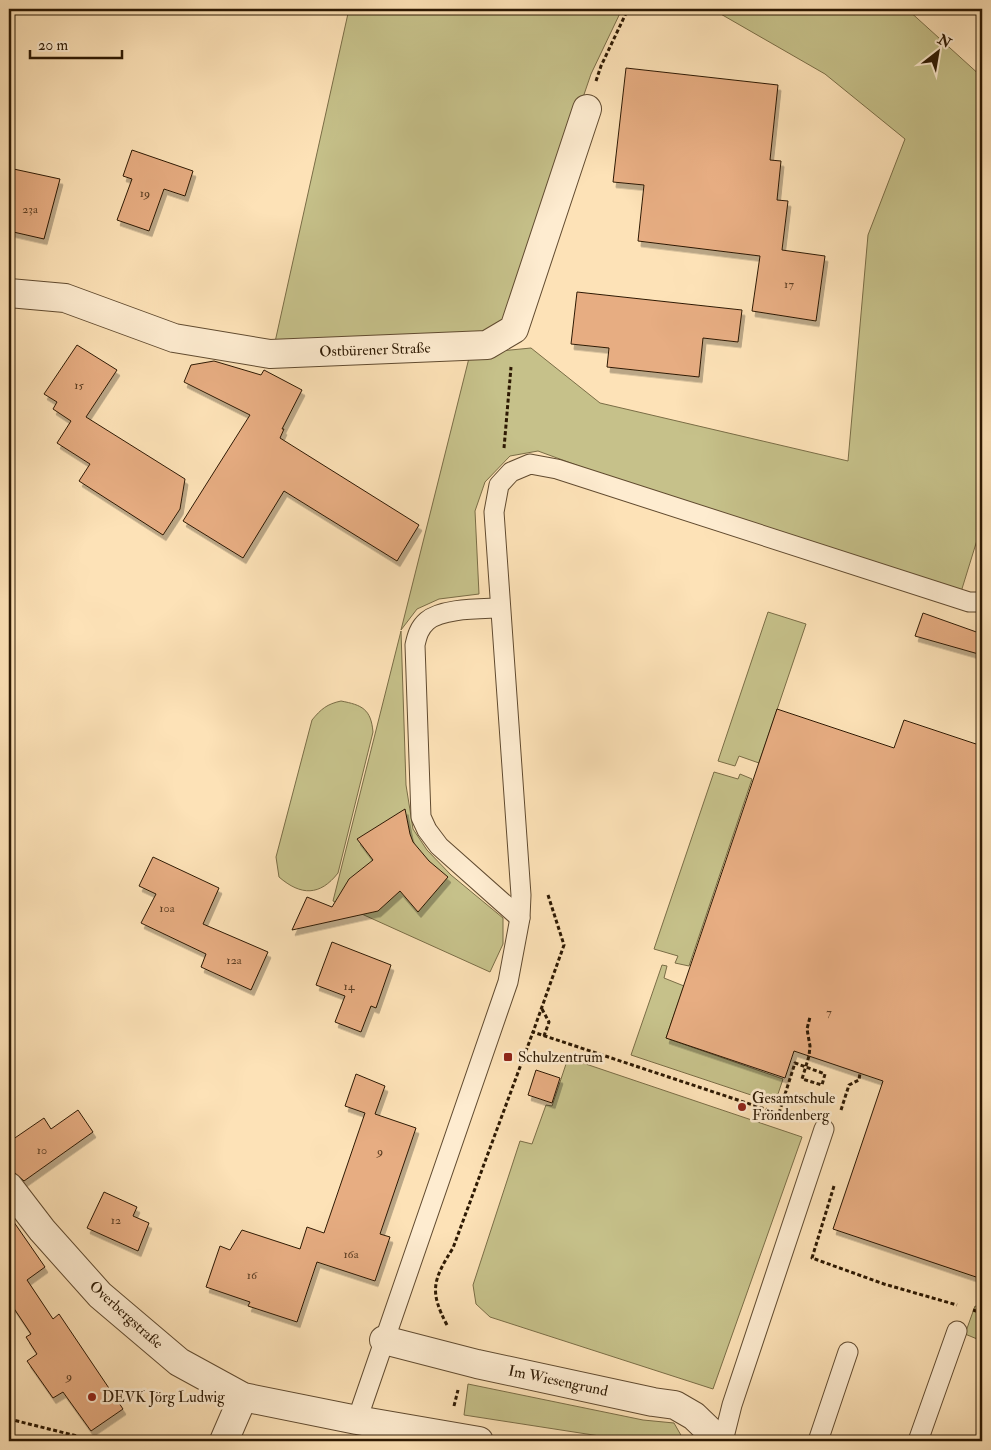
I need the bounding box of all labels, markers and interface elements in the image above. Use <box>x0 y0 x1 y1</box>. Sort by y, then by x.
scale bar <box>30 28 122 60</box>
north arrow <box>914 28 964 78</box>
text: N <box>934 30 955 52</box>
text: 20 m <box>38 36 68 55</box>
house number: 19 <box>140 186 150 201</box>
house number: 23a <box>22 202 39 217</box>
house number: 17 <box>784 277 794 292</box>
street label: Ostbürener Straße <box>319 339 431 361</box>
house number: 15 <box>74 378 84 393</box>
house number: 10a <box>159 901 176 916</box>
house number: 12a <box>226 953 243 968</box>
house number: 14 <box>344 979 355 994</box>
house number: 7 <box>826 1005 832 1020</box>
place label: Schulzentrum <box>518 1048 603 1067</box>
marker: Schulzentrum <box>502 1051 514 1063</box>
place label: Gesamtschule Fröndenberg <box>752 1089 835 1125</box>
marker: Gesamtschule Fröndenberg <box>736 1101 748 1113</box>
house number: 10 <box>37 1143 47 1158</box>
house number: 9 <box>376 1144 383 1159</box>
house number: 12 <box>111 1213 121 1228</box>
house number: 16a <box>343 1247 360 1262</box>
house number: 16 <box>247 1268 258 1283</box>
street label: Overbergstraße <box>85 1277 167 1353</box>
street label: Im Wiesengrund <box>506 1361 610 1401</box>
house number: 9 <box>65 1369 72 1384</box>
place label: DEVK Jörg Ludwig <box>102 1388 225 1408</box>
marker: DEVK Jörg Ludwig <box>86 1391 98 1403</box>

